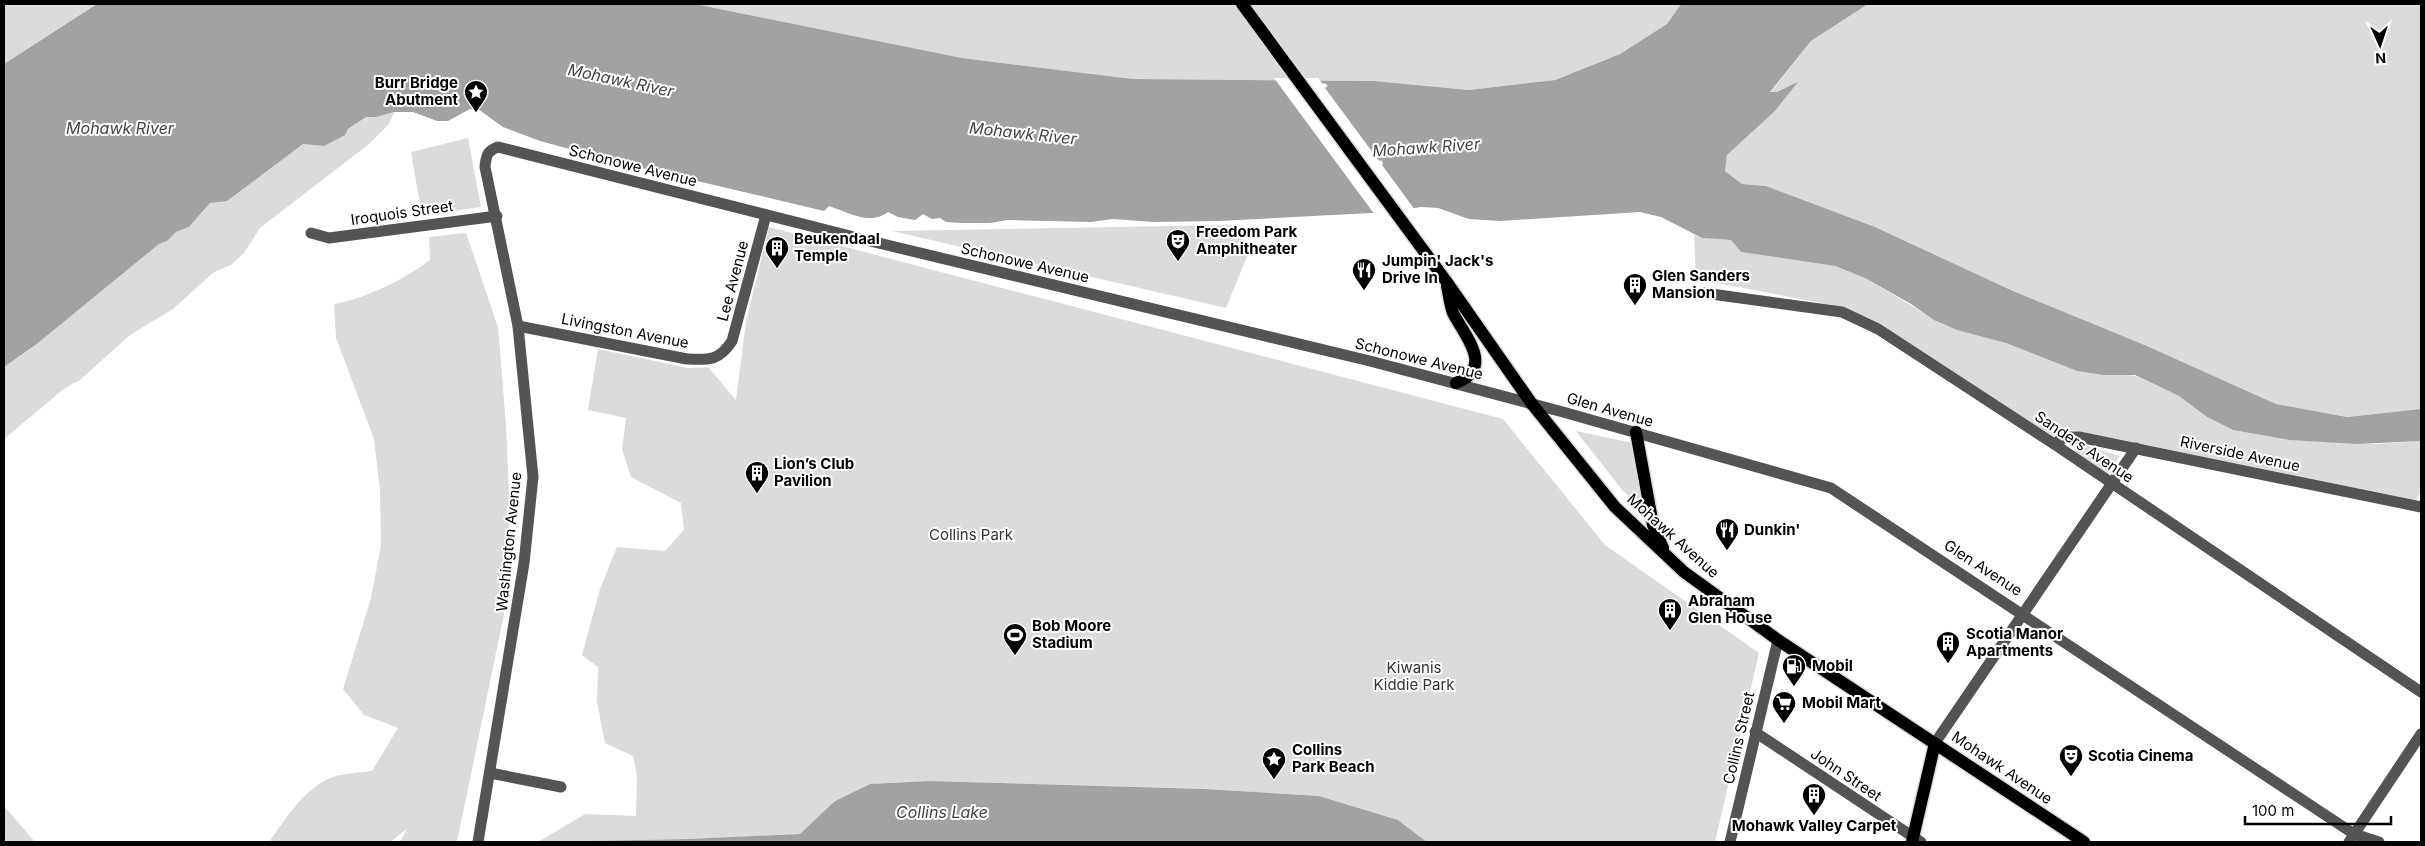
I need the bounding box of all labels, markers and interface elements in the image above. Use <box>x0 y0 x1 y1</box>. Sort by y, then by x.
north arrow <box>2355 20 2405 70</box>
text: N <box>2375 50 2386 67</box>
water label: Mohawk River <box>566 59 677 101</box>
place label: Burr Bridge Abutment <box>375 73 458 109</box>
place icon: Burr Bridge Abutment <box>463 79 489 113</box>
water label: Mohawk River <box>968 117 1079 149</box>
water label: Mohawk River <box>66 118 175 138</box>
water label: Mohawk River <box>1372 133 1481 161</box>
street label: Schonowe Avenue <box>567 140 699 191</box>
street label: Iroquois Street <box>349 196 455 229</box>
place label: Freedom Park Amphitheater <box>1196 222 1298 258</box>
theatre icon: Freedom Park Amphitheater <box>1165 228 1191 262</box>
place label: Beukendaal Temple <box>794 229 880 265</box>
building icon: Beukendaal Temple <box>764 235 790 269</box>
street label: Lee Avenue <box>713 238 752 323</box>
street label: Schonowe Avenue <box>959 238 1091 287</box>
place label: Jumpin' Jack's Drive In <box>1382 251 1493 287</box>
restaurant icon: Jumpin' Jack's Drive In <box>1351 257 1377 291</box>
place label: Glen Sanders Mansion <box>1652 266 1750 302</box>
building icon: Glen Sanders Mansion <box>1622 272 1648 306</box>
street label: Livingston Avenue <box>560 309 691 352</box>
street label: Schonowe Avenue <box>1353 333 1485 384</box>
street label: Glen Avenue <box>1565 388 1656 431</box>
street label: Sanders Avenue <box>2031 406 2137 487</box>
street label: Riverside Avenue <box>2178 432 2302 476</box>
place label: Lion’s Club Pavilion <box>774 454 854 490</box>
building icon: Lion’s Club Pavilion <box>744 460 770 494</box>
street label: Washington Avenue <box>492 471 525 613</box>
street label: Mohawk Avenue <box>1623 489 1723 582</box>
restaurant icon: Dunkin' <box>1714 517 1740 551</box>
place label: Dunkin' <box>1744 520 1800 539</box>
park label: Collins Park <box>929 525 1014 544</box>
street label: Glen Avenue <box>1941 535 2026 600</box>
place label: Abraham Glen House <box>1688 591 1772 627</box>
building icon: Abraham Glen House <box>1657 597 1683 631</box>
place label: Bob Moore Stadium <box>1032 616 1111 652</box>
sports icon: Bob Moore Stadium <box>1002 622 1028 656</box>
place label: Scotia Manor Apartments <box>1966 624 2063 660</box>
building icon: Scotia Manor Apartments <box>1935 630 1961 664</box>
fuel station icon: Mobil <box>1781 653 1807 687</box>
place label: Mobil <box>1812 656 1853 675</box>
park label: Kiwanis Kiddie Park <box>1373 658 1455 694</box>
street label: Collins Street <box>1719 690 1758 786</box>
supermarket icon: Mobil Mart <box>1771 690 1797 724</box>
place label: Mobil Mart <box>1802 693 1881 712</box>
street label: Mohawk Avenue <box>1948 727 2056 808</box>
place label: Collins Park Beach <box>1292 740 1375 776</box>
theatre icon: Scotia Cinema <box>2058 743 2084 777</box>
street label: John Street <box>1807 744 1886 805</box>
place icon: Collins Park Beach <box>1261 746 1287 780</box>
place label: Scotia Cinema <box>2088 746 2194 765</box>
building icon: Mohawk Valley Carpet <box>1801 782 1827 816</box>
scale bar <box>2245 794 2391 826</box>
text: 100 m <box>2252 801 2294 820</box>
water label: Collins Lake <box>896 802 988 822</box>
place label: Mohawk Valley Carpet <box>1732 816 1897 835</box>

